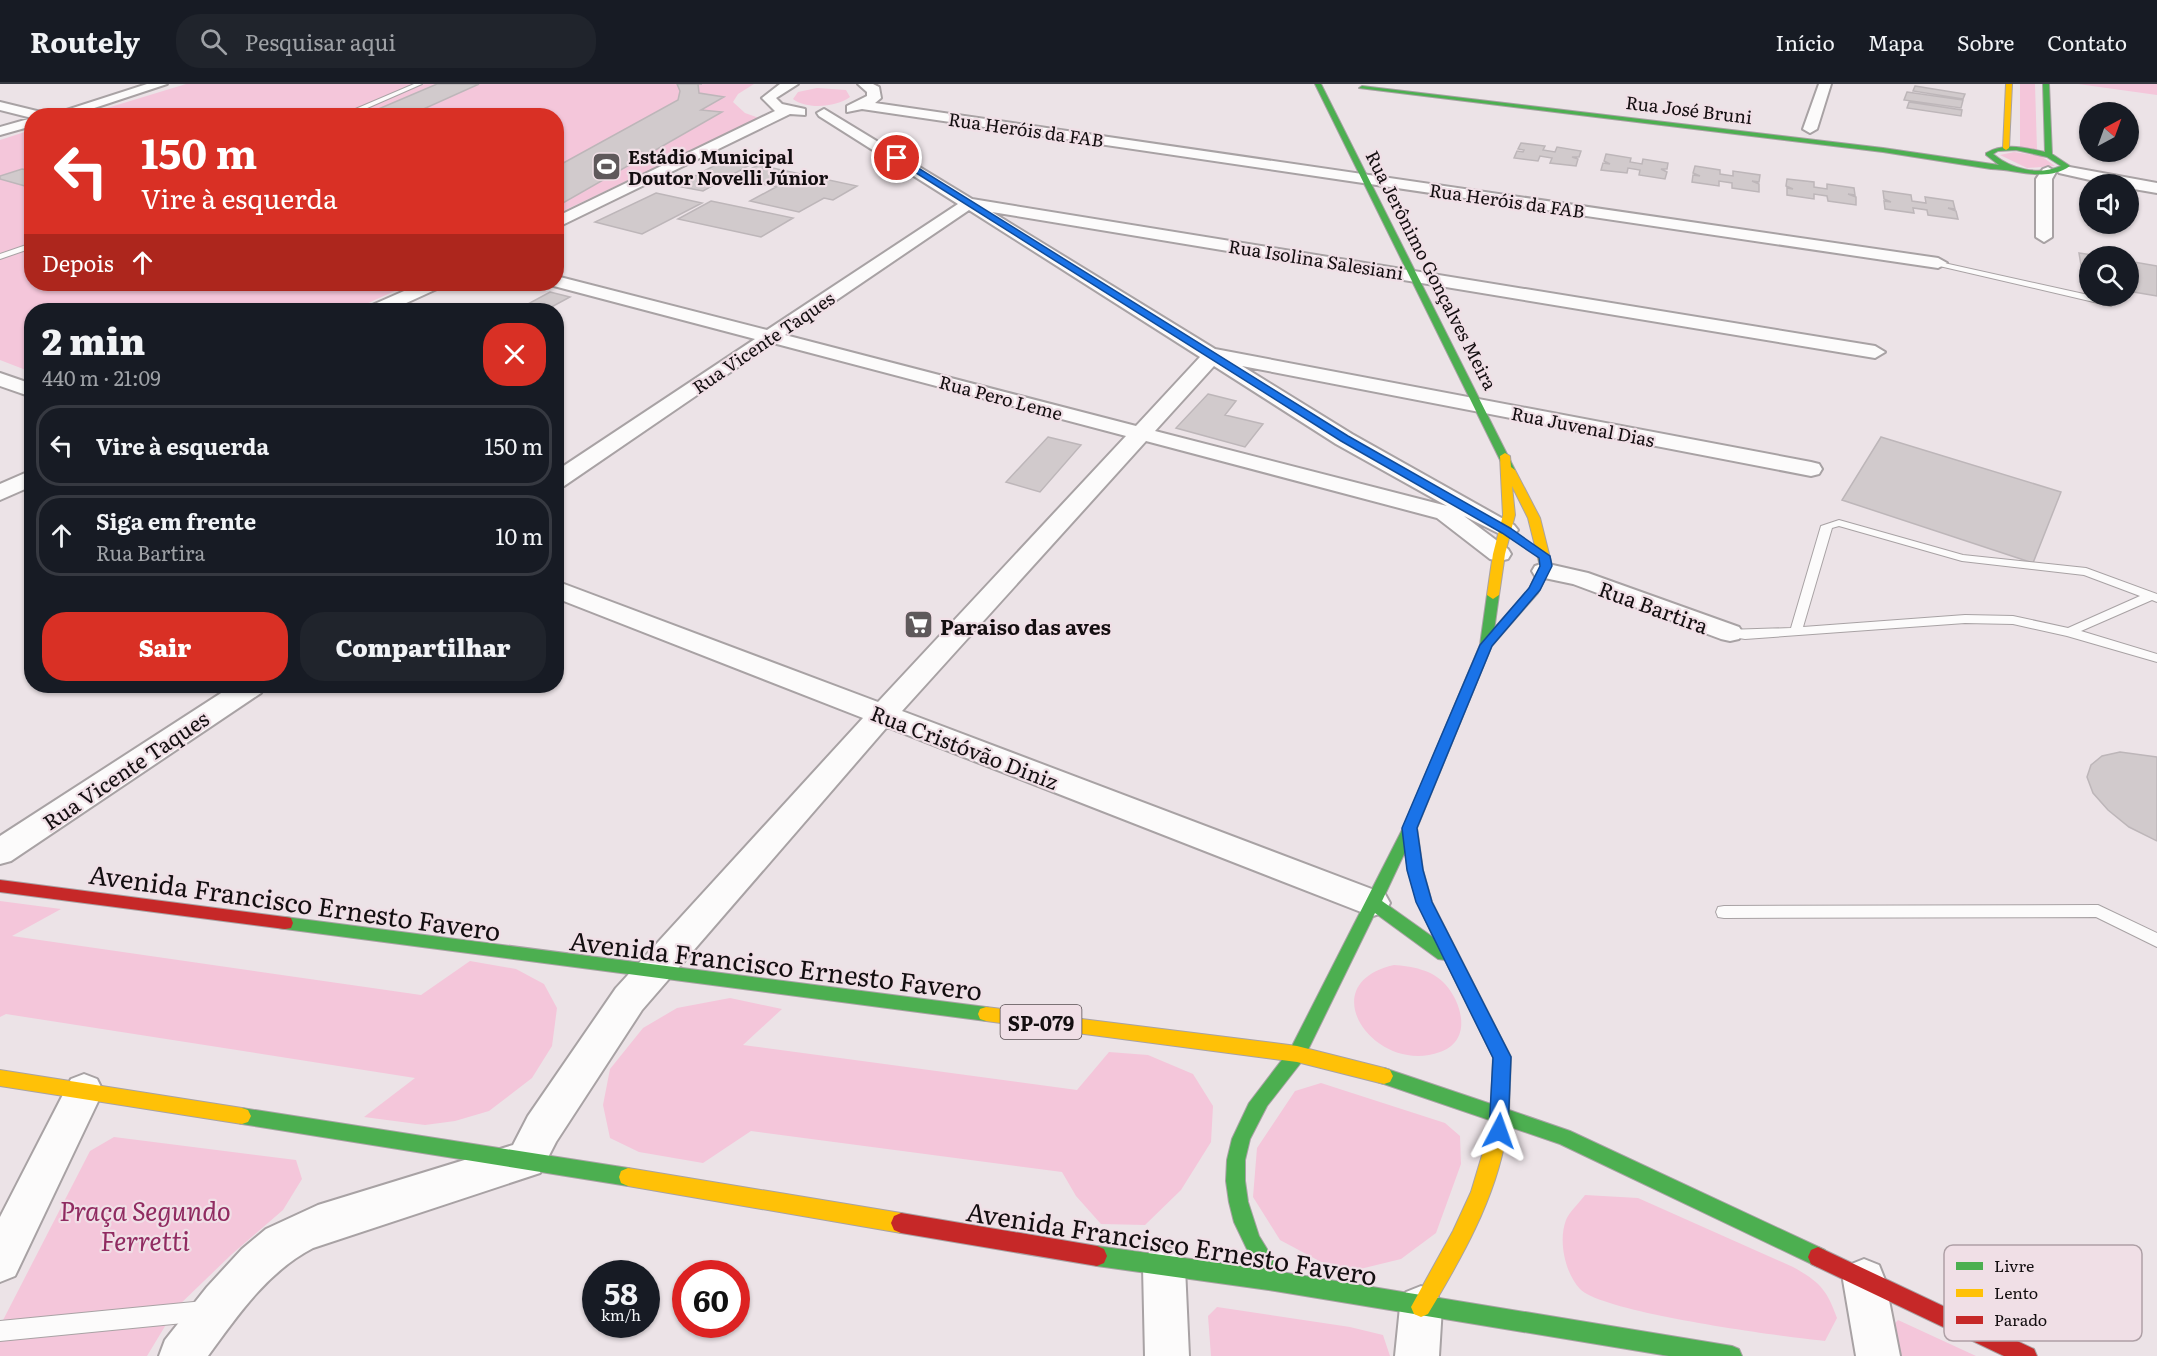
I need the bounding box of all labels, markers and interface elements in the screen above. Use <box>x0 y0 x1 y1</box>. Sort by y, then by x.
search box <box>176 14 596 68</box>
text: Routely <box>30 20 140 62</box>
icon: search <box>197 25 230 58</box>
text: Pesquisar aqui <box>245 25 396 58</box>
text: Início <box>1776 26 1835 57</box>
text: Mapa <box>1868 26 1924 57</box>
text: Sobre <box>1957 26 2014 57</box>
text: Contato <box>2047 26 2127 57</box>
street label: Rua José Bruni <box>1624 88 1754 130</box>
north arrow <box>2079 102 2139 162</box>
map controls <box>2079 102 2139 306</box>
street label: Rua Heróis da FAB <box>947 105 1105 153</box>
text: 150 m <box>141 120 257 182</box>
icon: left <box>42 132 120 210</box>
pin <box>871 132 922 183</box>
icon: arrive <box>880 141 913 174</box>
place label: Estádio Municipal Doutor Novelli Júnior <box>628 143 829 191</box>
street label: Rua Jerônimo Gonçalves Meira <box>1360 146 1504 395</box>
sports icon: Estádio Municipal Doutor Novelli Júnior <box>591 150 623 182</box>
button: sound <box>2079 174 2139 234</box>
street label: Rua Heróis da FAB <box>1428 176 1586 224</box>
text: Vire à esquerda <box>141 177 338 217</box>
street label: Rua Isolina Salesiani <box>1227 232 1405 286</box>
text: Depois <box>42 246 114 279</box>
icon: ahead <box>126 246 159 279</box>
button: search <box>2079 246 2139 306</box>
street label: Rua Vicente Taques <box>686 284 840 400</box>
text: 2 min <box>42 313 145 366</box>
button: close <box>483 323 546 386</box>
text: 440 m · 21:09 <box>42 362 161 392</box>
street label: Rua Pero Leme <box>936 368 1066 426</box>
street label: Rua Juvenal Dias <box>1509 399 1657 453</box>
icon: left <box>45 429 78 462</box>
text: Vire à esquerda <box>96 429 269 462</box>
text: 150 m <box>484 429 543 462</box>
text: Siga em frente <box>96 504 256 537</box>
icon: ahead <box>45 519 78 552</box>
text: 10 m <box>496 519 543 552</box>
text: Rua Bartira <box>96 537 205 567</box>
street label: Rua Bartira <box>1595 572 1714 640</box>
supermarket icon: Paraiso das aves <box>903 609 935 641</box>
place label: Paraiso das aves <box>940 610 1111 641</box>
button: Sair <box>42 612 288 681</box>
button: Compartilhar <box>300 612 546 681</box>
street label: Rua Cristóvão Diniz <box>867 696 1063 796</box>
street label: Rua Vicente Taques <box>36 702 214 836</box>
street label: Avenida Francisco Ernesto Favero <box>87 853 503 949</box>
street label: Avenida Francisco Ernesto Favero <box>567 919 985 1009</box>
road number: SP-079 <box>1000 1005 1082 1039</box>
position arrow <box>1467 1099 1531 1163</box>
park label: Praça Segundo Ferretti <box>59 1190 231 1259</box>
street label: Avenida Francisco Ernesto Favero <box>964 1190 1380 1294</box>
legend <box>1944 1245 2142 1341</box>
text: Livre <box>1994 1253 2034 1277</box>
speed limit sign: 60 <box>672 1260 750 1338</box>
text: 58 <box>604 1270 638 1314</box>
text: Lento <box>1994 1280 2038 1304</box>
text: km/h <box>601 1303 641 1326</box>
text: Parado <box>1994 1307 2047 1331</box>

